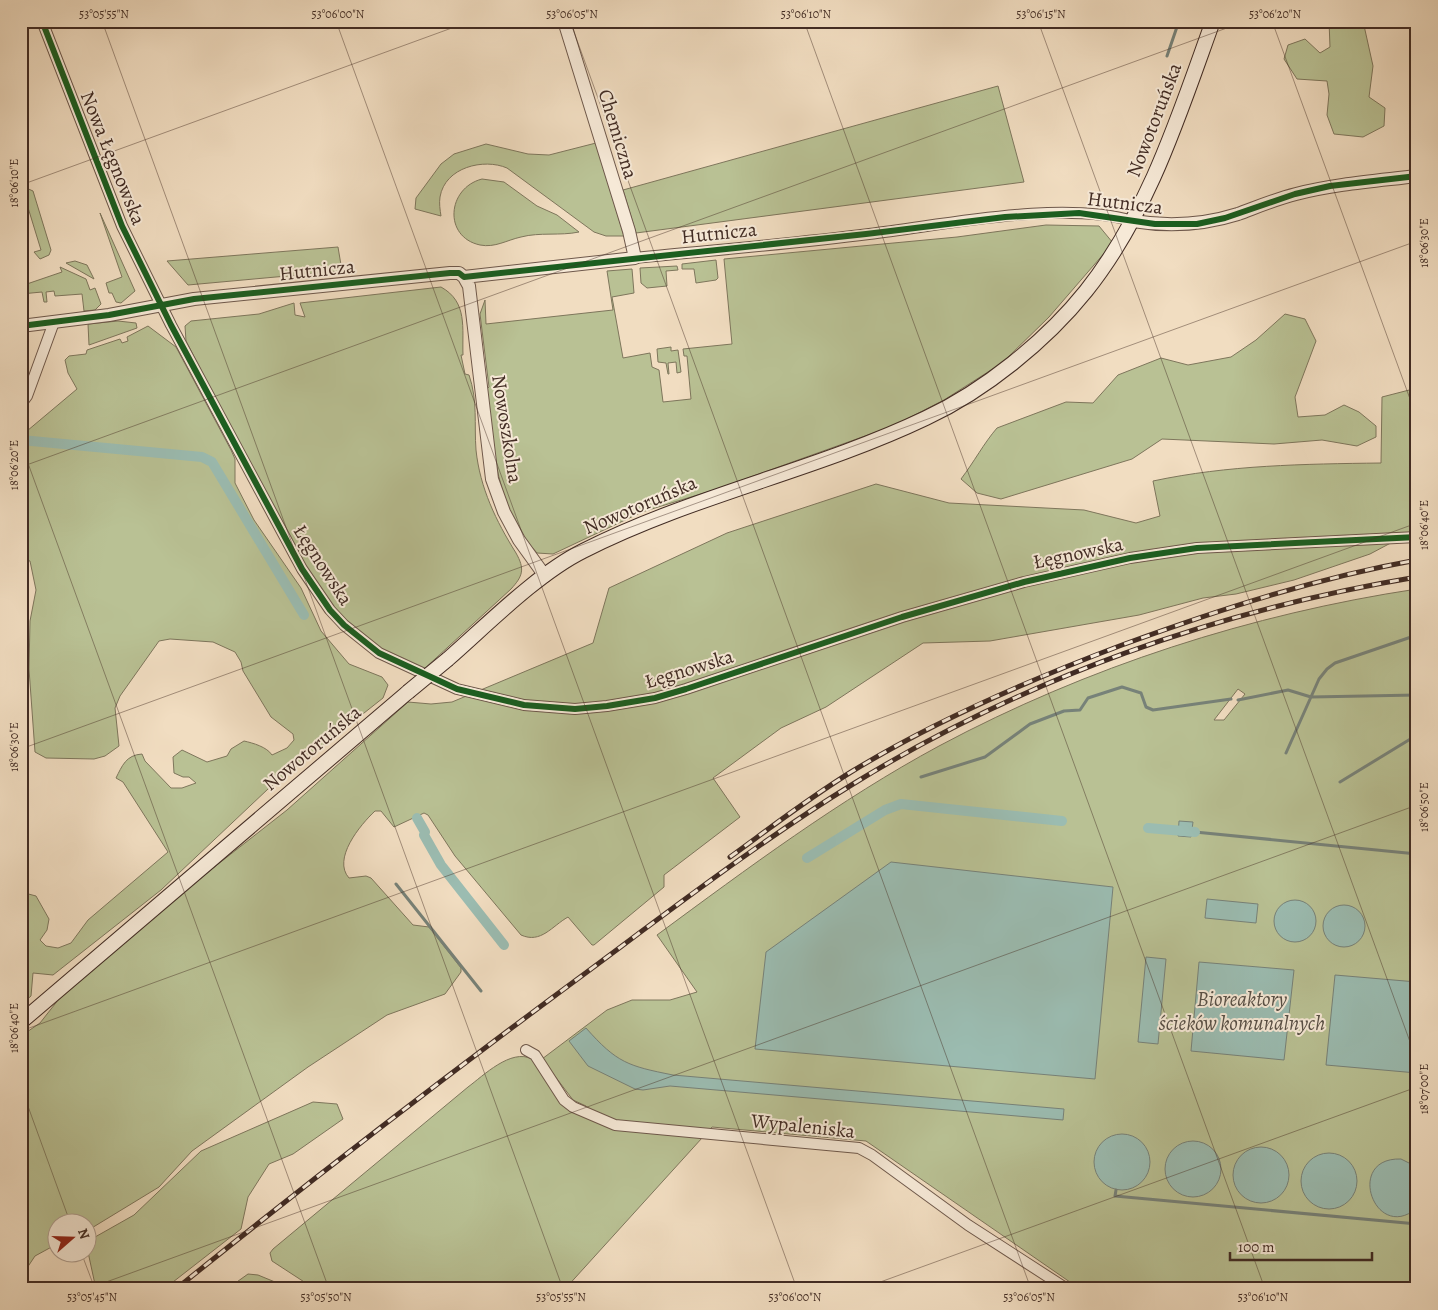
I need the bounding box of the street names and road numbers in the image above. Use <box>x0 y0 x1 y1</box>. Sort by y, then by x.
street label: Nowotoruńska <box>1120 58 1188 181</box>
street label: Chemiczna <box>592 86 645 183</box>
street label: Nowa Łęgnowska <box>74 87 152 230</box>
street label: Hutnicza <box>1086 185 1165 221</box>
street label: Hutnicza <box>680 216 759 250</box>
street label: Hutnicza <box>278 253 357 287</box>
street label: Nowoszkolna <box>485 373 529 486</box>
street label: Nowotoruńska <box>579 469 701 541</box>
street label: Łęgnowska <box>287 519 360 611</box>
street label: Łęgnowska <box>1030 530 1126 576</box>
street label: Łęgnowska <box>641 643 737 695</box>
street label: Nowotoruńska <box>257 698 367 797</box>
street label: Wypaleniska <box>749 1107 857 1145</box>

